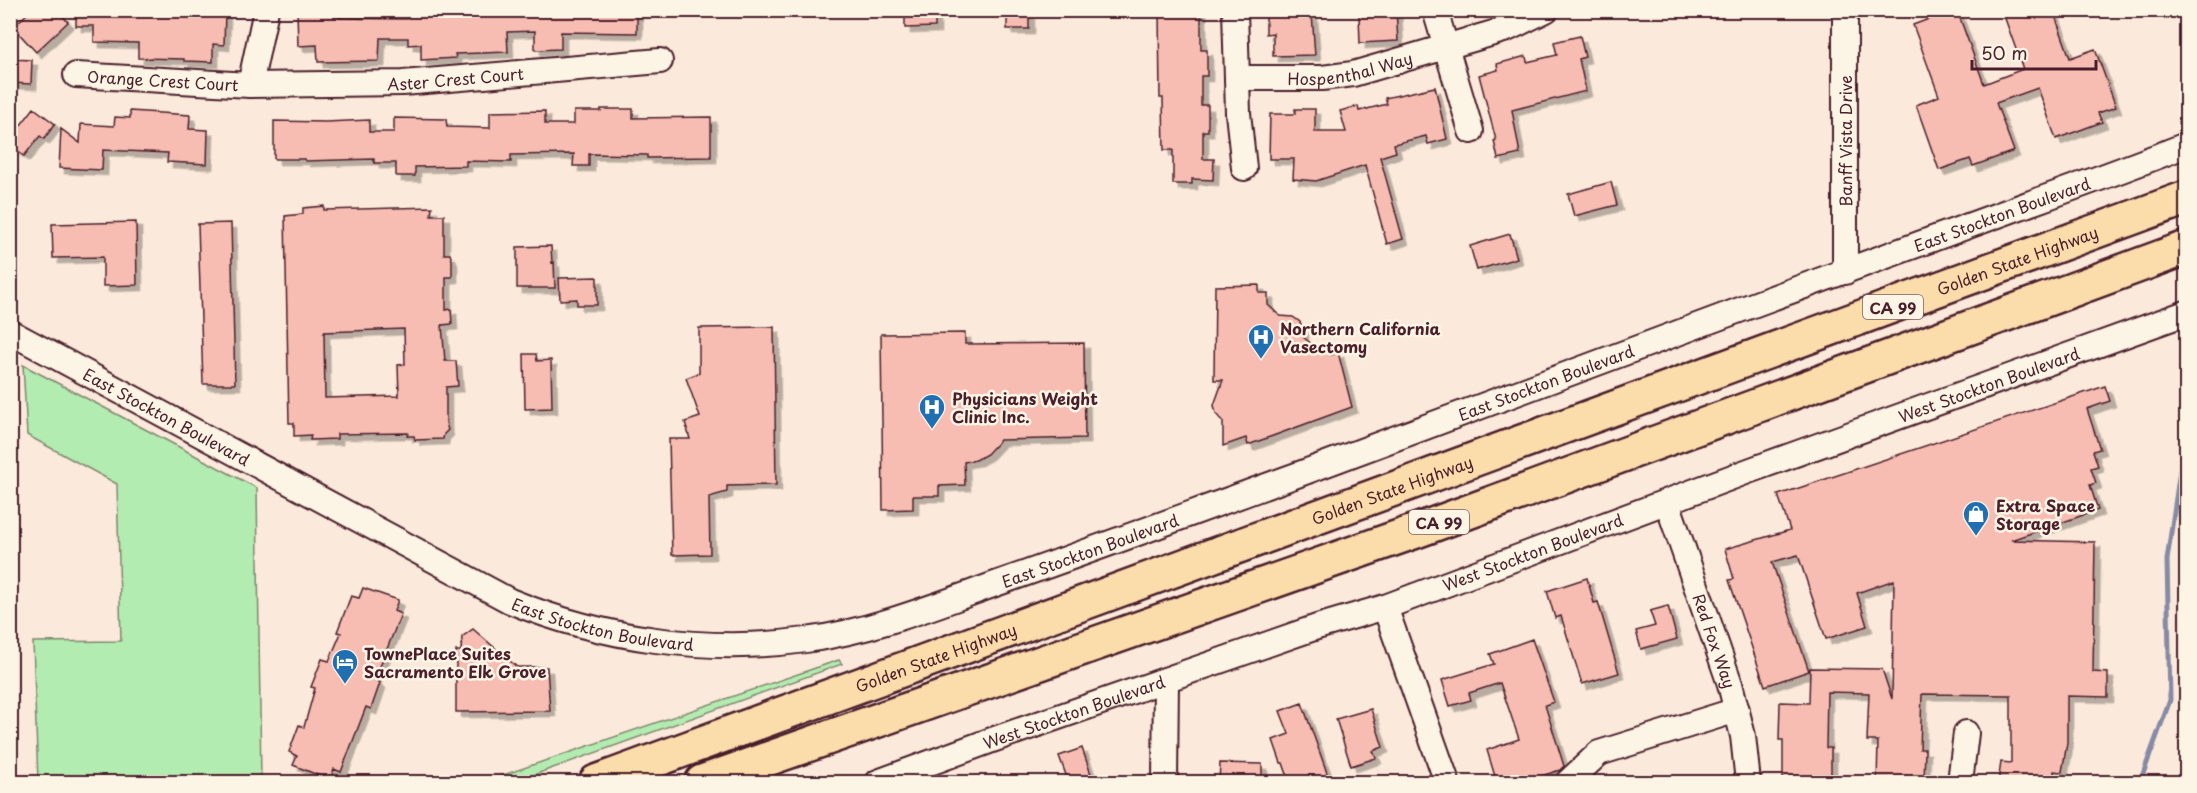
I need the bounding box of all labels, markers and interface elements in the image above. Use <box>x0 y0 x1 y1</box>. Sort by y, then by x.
scale bar <box>1972 33 2096 71</box>
text: 50 m <box>1981 39 2028 66</box>
street label: Hospenthal Way <box>1287 45 1415 90</box>
street label: Aster Crest Court <box>387 61 525 95</box>
street label: Orange Crest Court <box>86 64 240 96</box>
street label: Banff Vista Drive <box>1833 75 1857 207</box>
street label: East Stockton Boulevard <box>1910 171 2094 257</box>
street label: Golden State Highway <box>1933 219 2101 301</box>
road number: CA 99 <box>1863 295 1923 319</box>
place label: Northern California Vasectomy <box>1280 316 1441 358</box>
hospital icon: Northern California Vasectomy <box>1246 322 1276 360</box>
street label: East Stockton Boulevard <box>1455 338 1637 426</box>
street label: West Stockton Boulevard <box>1895 340 2083 428</box>
street label: East Stockton Boulevard <box>79 362 255 471</box>
place label: Physicians Weight Clinic Inc. <box>952 386 1098 428</box>
hospital icon: Physicians Weight Clinic Inc. <box>917 392 947 430</box>
street label: Golden State Highway <box>1308 449 1476 530</box>
place label: Extra Space Storage <box>1996 493 2095 535</box>
shop icon: Extra Space Storage <box>1961 499 1991 537</box>
street label: East Stockton Boulevard <box>998 507 1182 593</box>
street label: West Stockton Boulevard <box>1439 507 1626 597</box>
road number: CA 99 <box>1409 510 1469 534</box>
street label: Red Fox Way <box>1688 590 1743 691</box>
street label: East Stockton Boulevard <box>508 591 695 656</box>
street label: Golden State Highway <box>852 617 1020 698</box>
place label: TownePlace Suites Sacramento Elk Grove <box>364 641 547 683</box>
hotel icon: TownePlace Suites Sacramento Elk Grove <box>330 647 360 685</box>
street label: West Stockton Boulevard <box>979 669 1168 754</box>

